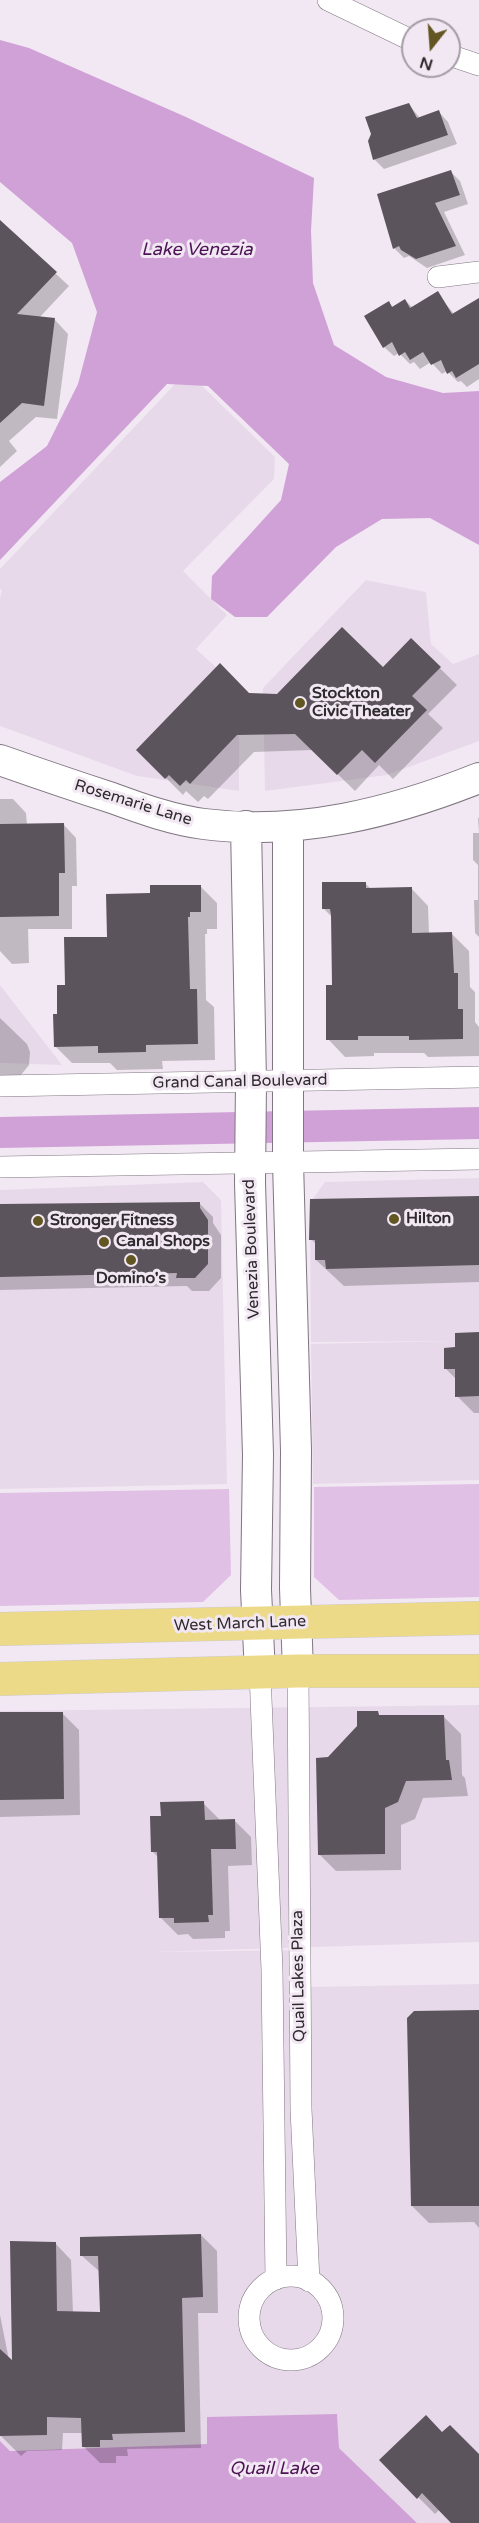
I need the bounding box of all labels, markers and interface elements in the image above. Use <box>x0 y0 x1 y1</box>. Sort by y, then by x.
north arrow <box>401 18 461 78</box>
text: N <box>417 52 435 75</box>
water label: Lake Venezia <box>141 239 253 261</box>
place label: Stockton Civic Theater <box>312 684 411 722</box>
marker: Stockton Civic Theater <box>293 696 307 710</box>
street label: Rosemarie Lane <box>72 776 194 830</box>
street label: Grand Canal Boulevard <box>152 1071 328 1093</box>
street label: Venezia Boulevard <box>240 1179 264 1319</box>
place label: Hilton <box>406 1209 451 1229</box>
place label: Stronger Fitness <box>50 1211 174 1231</box>
marker: Hilton <box>387 1212 401 1226</box>
marker: Stronger Fitness <box>31 1214 45 1228</box>
place label: Canal Shops <box>116 1232 210 1252</box>
marker: Canal Shops <box>97 1235 111 1249</box>
marker: Domino's <box>124 1253 138 1267</box>
place label: Domino's <box>96 1269 166 1289</box>
street label: West March Lane <box>174 1612 306 1636</box>
street label: Quail Lakes Plaza <box>288 1910 310 2042</box>
water label: Quail Lake <box>229 2458 319 2480</box>

